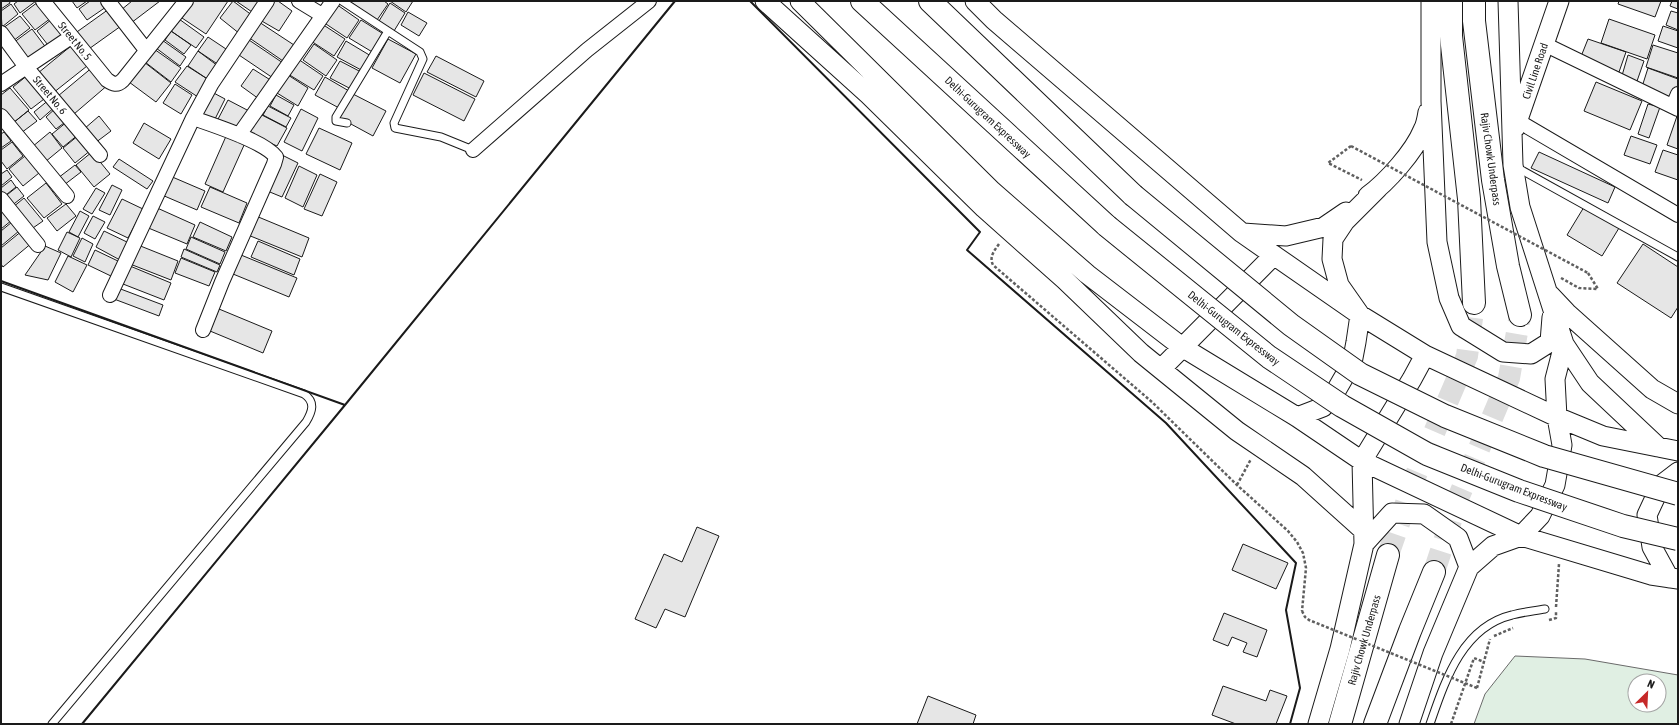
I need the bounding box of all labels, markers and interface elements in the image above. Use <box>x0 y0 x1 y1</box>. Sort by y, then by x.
street label: Street No. 5 <box>56 19 94 63</box>
street label: Civil Line Road <box>1520 41 1550 101</box>
street label: Street No. 6 <box>31 74 69 116</box>
street label: Delhi-Gurugram Expressway <box>943 74 1034 160</box>
street label: Rajiv Chowk Underpass <box>1479 112 1503 206</box>
street label: Delhi-Gurugram Expressway <box>1186 288 1283 368</box>
street label: Delhi-Gurugram Expressway <box>1459 461 1569 513</box>
street label: Rajiv Chowk Underpass <box>1345 593 1383 687</box>
north arrow <box>1627 673 1667 713</box>
text: N <box>1646 677 1656 691</box>

